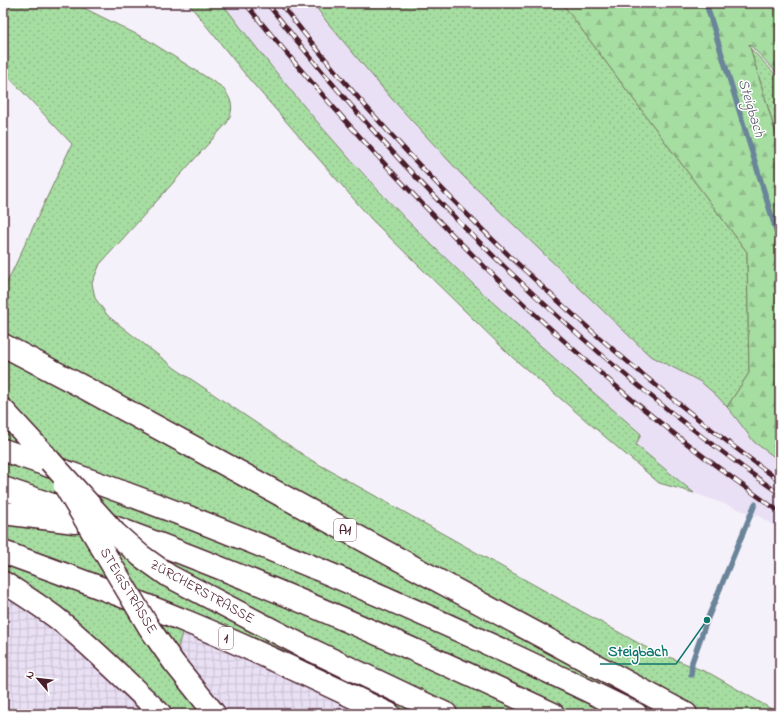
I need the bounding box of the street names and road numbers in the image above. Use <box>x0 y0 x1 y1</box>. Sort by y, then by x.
road number: A1 <box>334 519 356 541</box>
street label: STEIGSTRASSE <box>94 544 162 638</box>
street label: ZÜRCHERSTRASSE <box>146 555 258 629</box>
road number: 1 <box>219 627 233 649</box>

